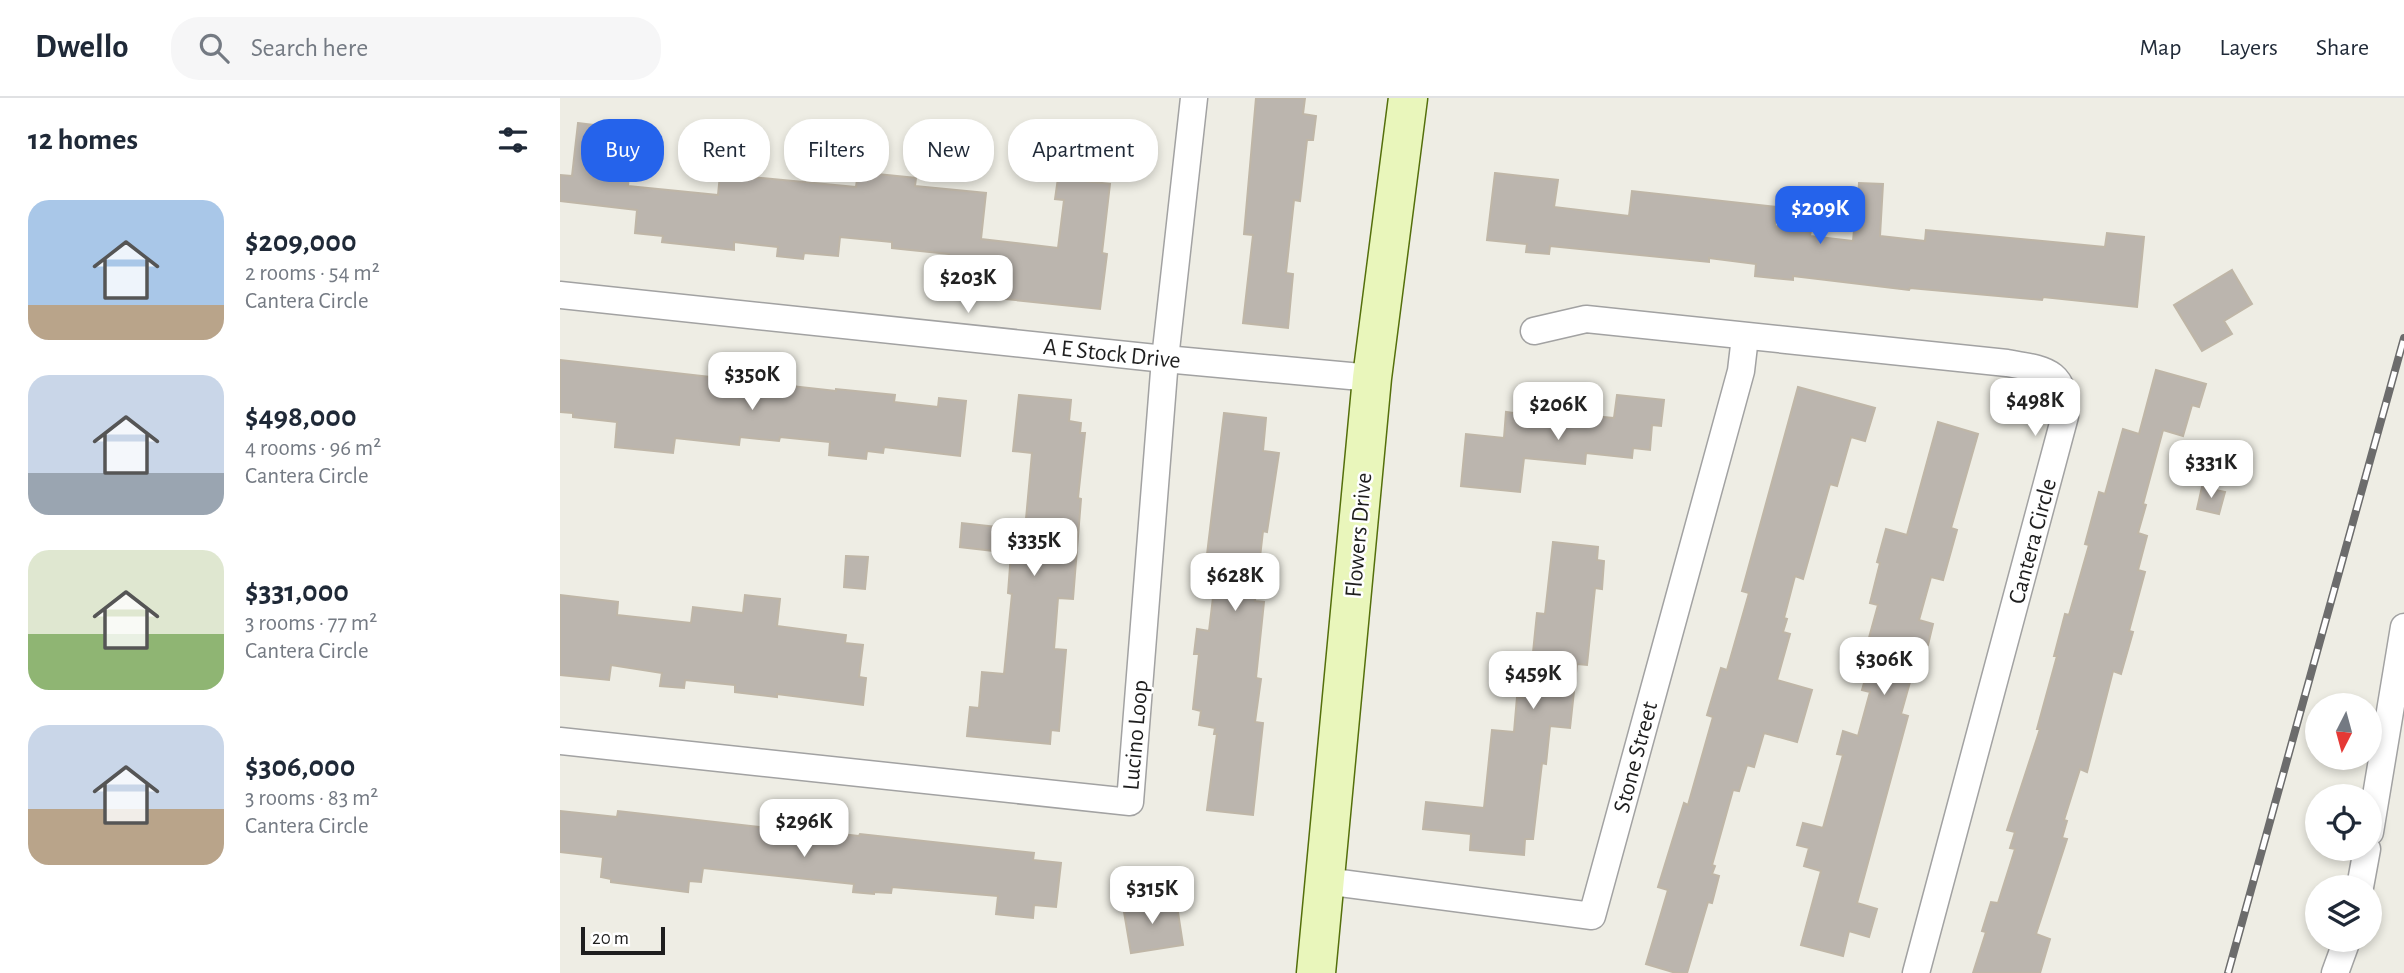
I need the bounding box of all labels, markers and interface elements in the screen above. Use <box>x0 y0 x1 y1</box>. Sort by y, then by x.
search box <box>171 17 661 80</box>
icon: search <box>195 29 233 67</box>
text: Dwello <box>35 31 129 64</box>
text: Search here <box>251 35 368 61</box>
text: Map <box>2139 36 2181 60</box>
text: Layers <box>2219 36 2278 60</box>
text: Share <box>2316 36 2369 60</box>
chip: Buy <box>581 119 664 182</box>
chip: Rent <box>678 119 770 182</box>
chip: Filters <box>784 119 889 182</box>
chip: New <box>903 119 994 182</box>
chip: Apartment <box>1008 119 1158 182</box>
icon: filters <box>494 121 532 159</box>
text: 12 homes <box>28 125 138 155</box>
pin: $209K <box>1771 186 1869 246</box>
text: $209K <box>1791 197 1849 220</box>
text: $209,000 <box>245 227 357 257</box>
icon: home <box>84 228 168 312</box>
pin: $203K <box>919 256 1017 315</box>
text: 2 rooms · 54 m² <box>245 262 380 285</box>
text: $203K <box>940 266 996 289</box>
text: Cantera Circle <box>245 290 369 313</box>
street label: A E Stock Drive <box>1042 335 1182 373</box>
pin: $350K <box>703 352 801 412</box>
text: $350K <box>724 363 780 386</box>
pin: $498K <box>1986 378 2084 438</box>
pin: $206K <box>1509 382 1607 442</box>
text: $498K <box>2006 389 2064 412</box>
text: $206K <box>1529 393 1587 416</box>
text: $498,000 <box>245 402 357 432</box>
icon: home <box>84 403 168 487</box>
text: 4 rooms · 96 m² <box>245 437 381 460</box>
pin: $331K <box>2162 440 2260 500</box>
text: $331K <box>2185 451 2237 474</box>
text: Cantera Circle <box>245 465 369 488</box>
street label: Flowers Drive <box>1342 472 1376 598</box>
street label: Cantera Circle <box>2005 476 2061 607</box>
pin: $335K <box>985 518 1083 578</box>
text: $335K <box>1007 529 1061 552</box>
pin: $628K <box>1186 554 1284 613</box>
text: $628K <box>1206 564 1264 587</box>
text: $331,000 <box>245 577 349 607</box>
icon: home <box>84 578 168 662</box>
text: 3 rooms · 77 m² <box>245 612 377 635</box>
pin: $306K <box>1835 638 1933 697</box>
text: Cantera Circle <box>245 640 369 663</box>
text: $306K <box>1856 648 1912 671</box>
pin: $459K <box>1484 652 1582 711</box>
text: $459K <box>1505 662 1561 685</box>
street label: Lucino Loop <box>1119 679 1153 791</box>
north arrow <box>2305 693 2382 770</box>
map controls <box>2305 693 2382 952</box>
street label: Stone Street <box>1610 699 1662 815</box>
text: $306,000 <box>245 752 355 782</box>
icon: home <box>84 753 168 837</box>
button: locate <box>2305 784 2382 861</box>
text: 3 rooms · 83 m² <box>245 787 378 810</box>
pin: $296K <box>755 800 853 859</box>
text: $296K <box>776 810 832 833</box>
text: Cantera Circle <box>245 815 369 838</box>
pin: $315K <box>1103 866 1201 926</box>
button: layers <box>2305 875 2382 952</box>
text: $315K <box>1126 877 1178 900</box>
scale bar <box>581 924 665 956</box>
text: 20 m <box>592 929 629 948</box>

